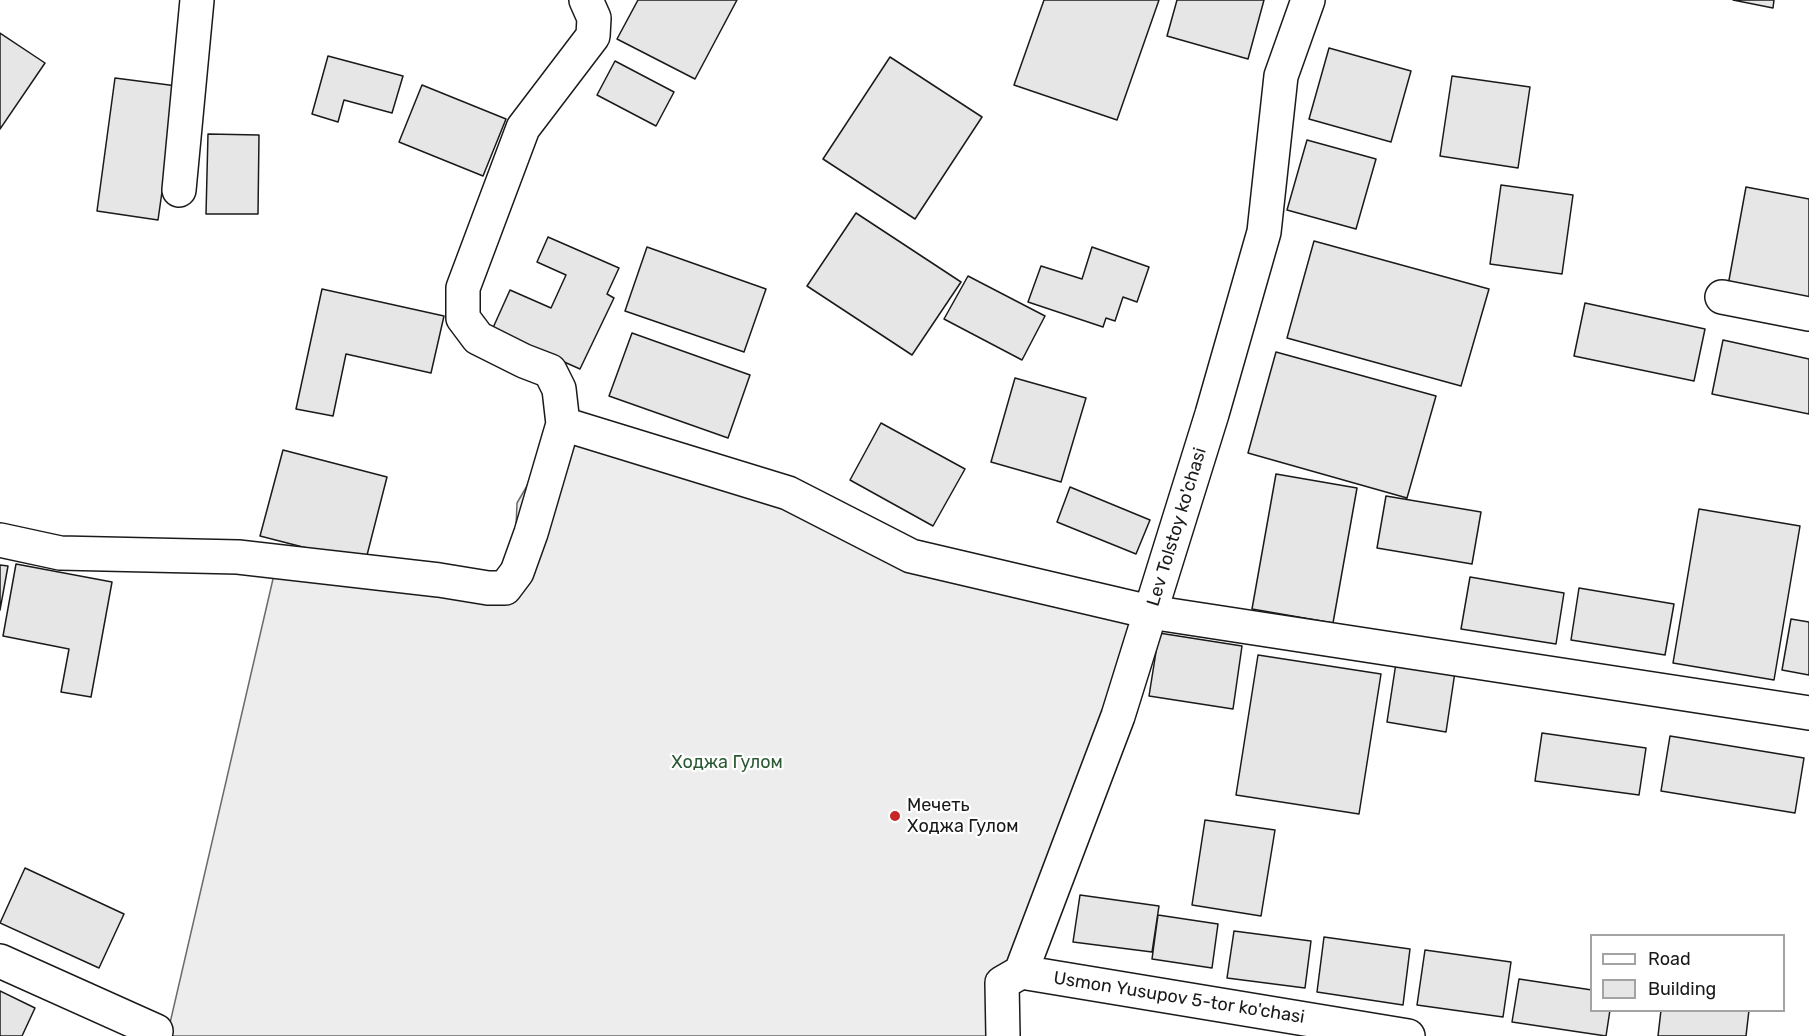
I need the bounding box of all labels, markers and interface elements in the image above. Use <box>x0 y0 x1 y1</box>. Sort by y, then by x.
street label: Lev Tolstoy ko'chasi <box>1143 445 1211 609</box>
park label: Ходжа Гулом <box>671 752 783 774</box>
place label: Мечеть Ходжа Гулом <box>907 795 1019 838</box>
marker: Мечеть Ходжа Гулом <box>888 809 902 823</box>
legend <box>1590 934 1785 1012</box>
text: Road <box>1648 948 1691 970</box>
street label: Usmon Yusupov 5-tor ko'chasi <box>1052 967 1306 1029</box>
text: Building <box>1648 978 1716 1000</box>

